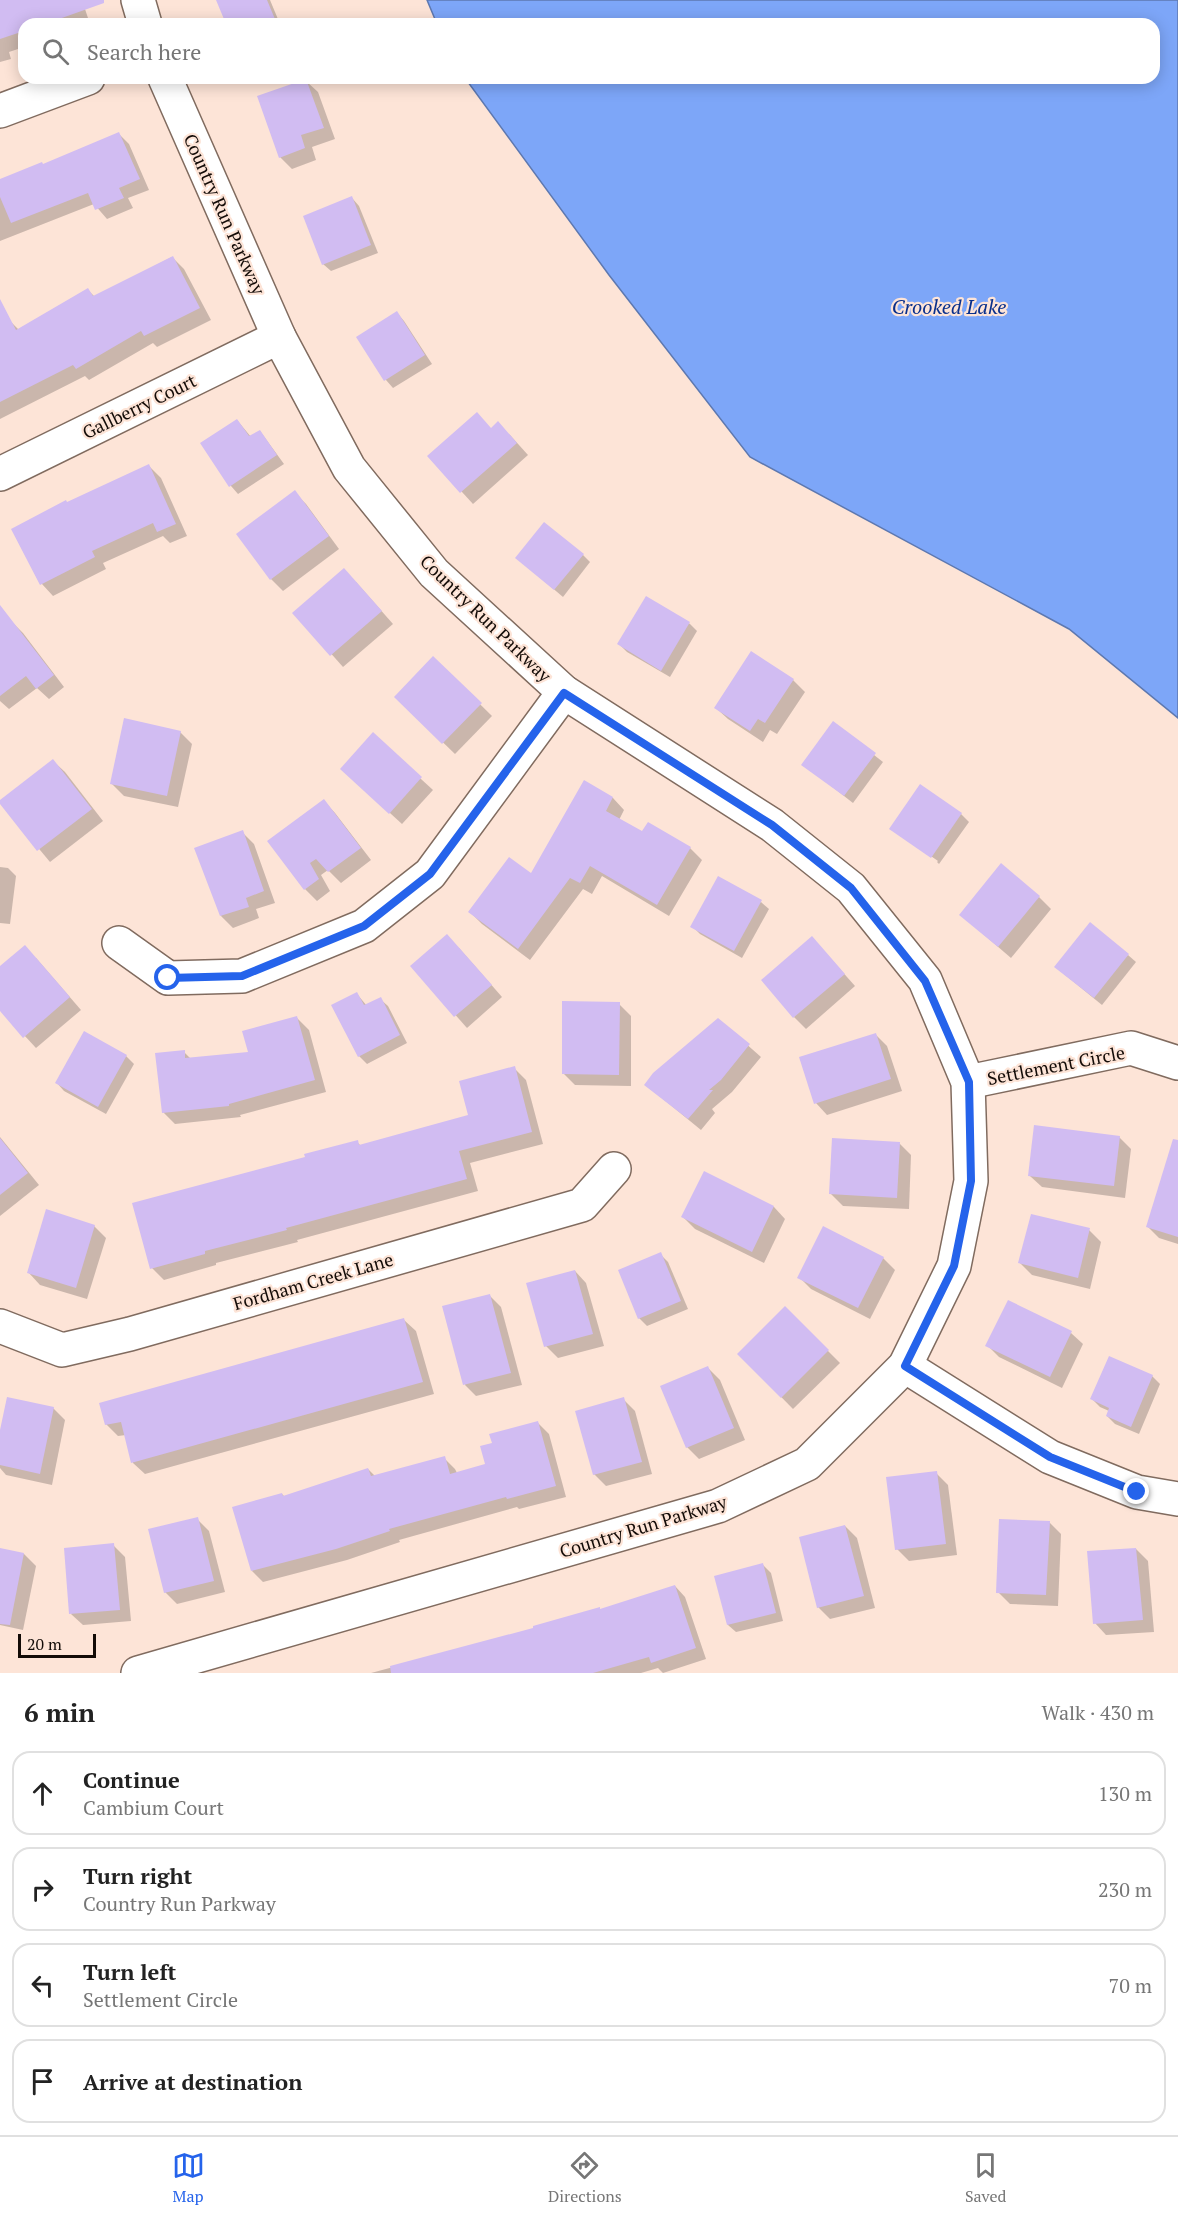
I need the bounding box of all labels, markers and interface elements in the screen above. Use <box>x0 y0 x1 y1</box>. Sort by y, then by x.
search box <box>18 18 1160 84</box>
icon: search <box>39 35 72 68</box>
text: Search here <box>87 37 201 66</box>
street label: Country Run Parkway <box>179 130 272 299</box>
water label: Crooked Lake <box>892 293 1006 320</box>
street label: Gallberry Court <box>78 368 200 444</box>
street label: Country Run Parkway <box>415 549 557 688</box>
route start <box>154 964 180 990</box>
street label: Settlement Circle <box>985 1040 1127 1090</box>
street label: Fordham Creek Lane <box>230 1247 396 1315</box>
route end <box>1123 1478 1149 1504</box>
street label: Country Run Parkway <box>556 1489 730 1563</box>
scale bar <box>18 1631 96 1658</box>
text: 20 m <box>27 1633 62 1655</box>
text: 6 min <box>24 1695 95 1729</box>
text: Walk · 430 m <box>1042 1699 1154 1726</box>
text: Continue <box>83 1765 180 1794</box>
icon: ahead <box>26 1777 59 1810</box>
text: 130 m <box>1098 1780 1152 1807</box>
text: Cambium Court <box>83 1794 224 1821</box>
text: Turn right <box>83 1861 192 1890</box>
icon: right <box>26 1873 59 1906</box>
text: 230 m <box>1098 1876 1152 1903</box>
text: Country Run Parkway <box>83 1890 276 1917</box>
text: Turn left <box>83 1957 176 1986</box>
icon: left <box>26 1969 59 2002</box>
text: 70 m <box>1109 1972 1152 1999</box>
text: Settlement Circle <box>83 1986 238 2013</box>
icon: arrive <box>26 2065 59 2098</box>
text: Arrive at destination <box>83 2067 302 2096</box>
tab: Map <box>172 2149 205 2207</box>
tab: Directions <box>548 2149 622 2207</box>
tab: Saved <box>965 2149 1006 2207</box>

